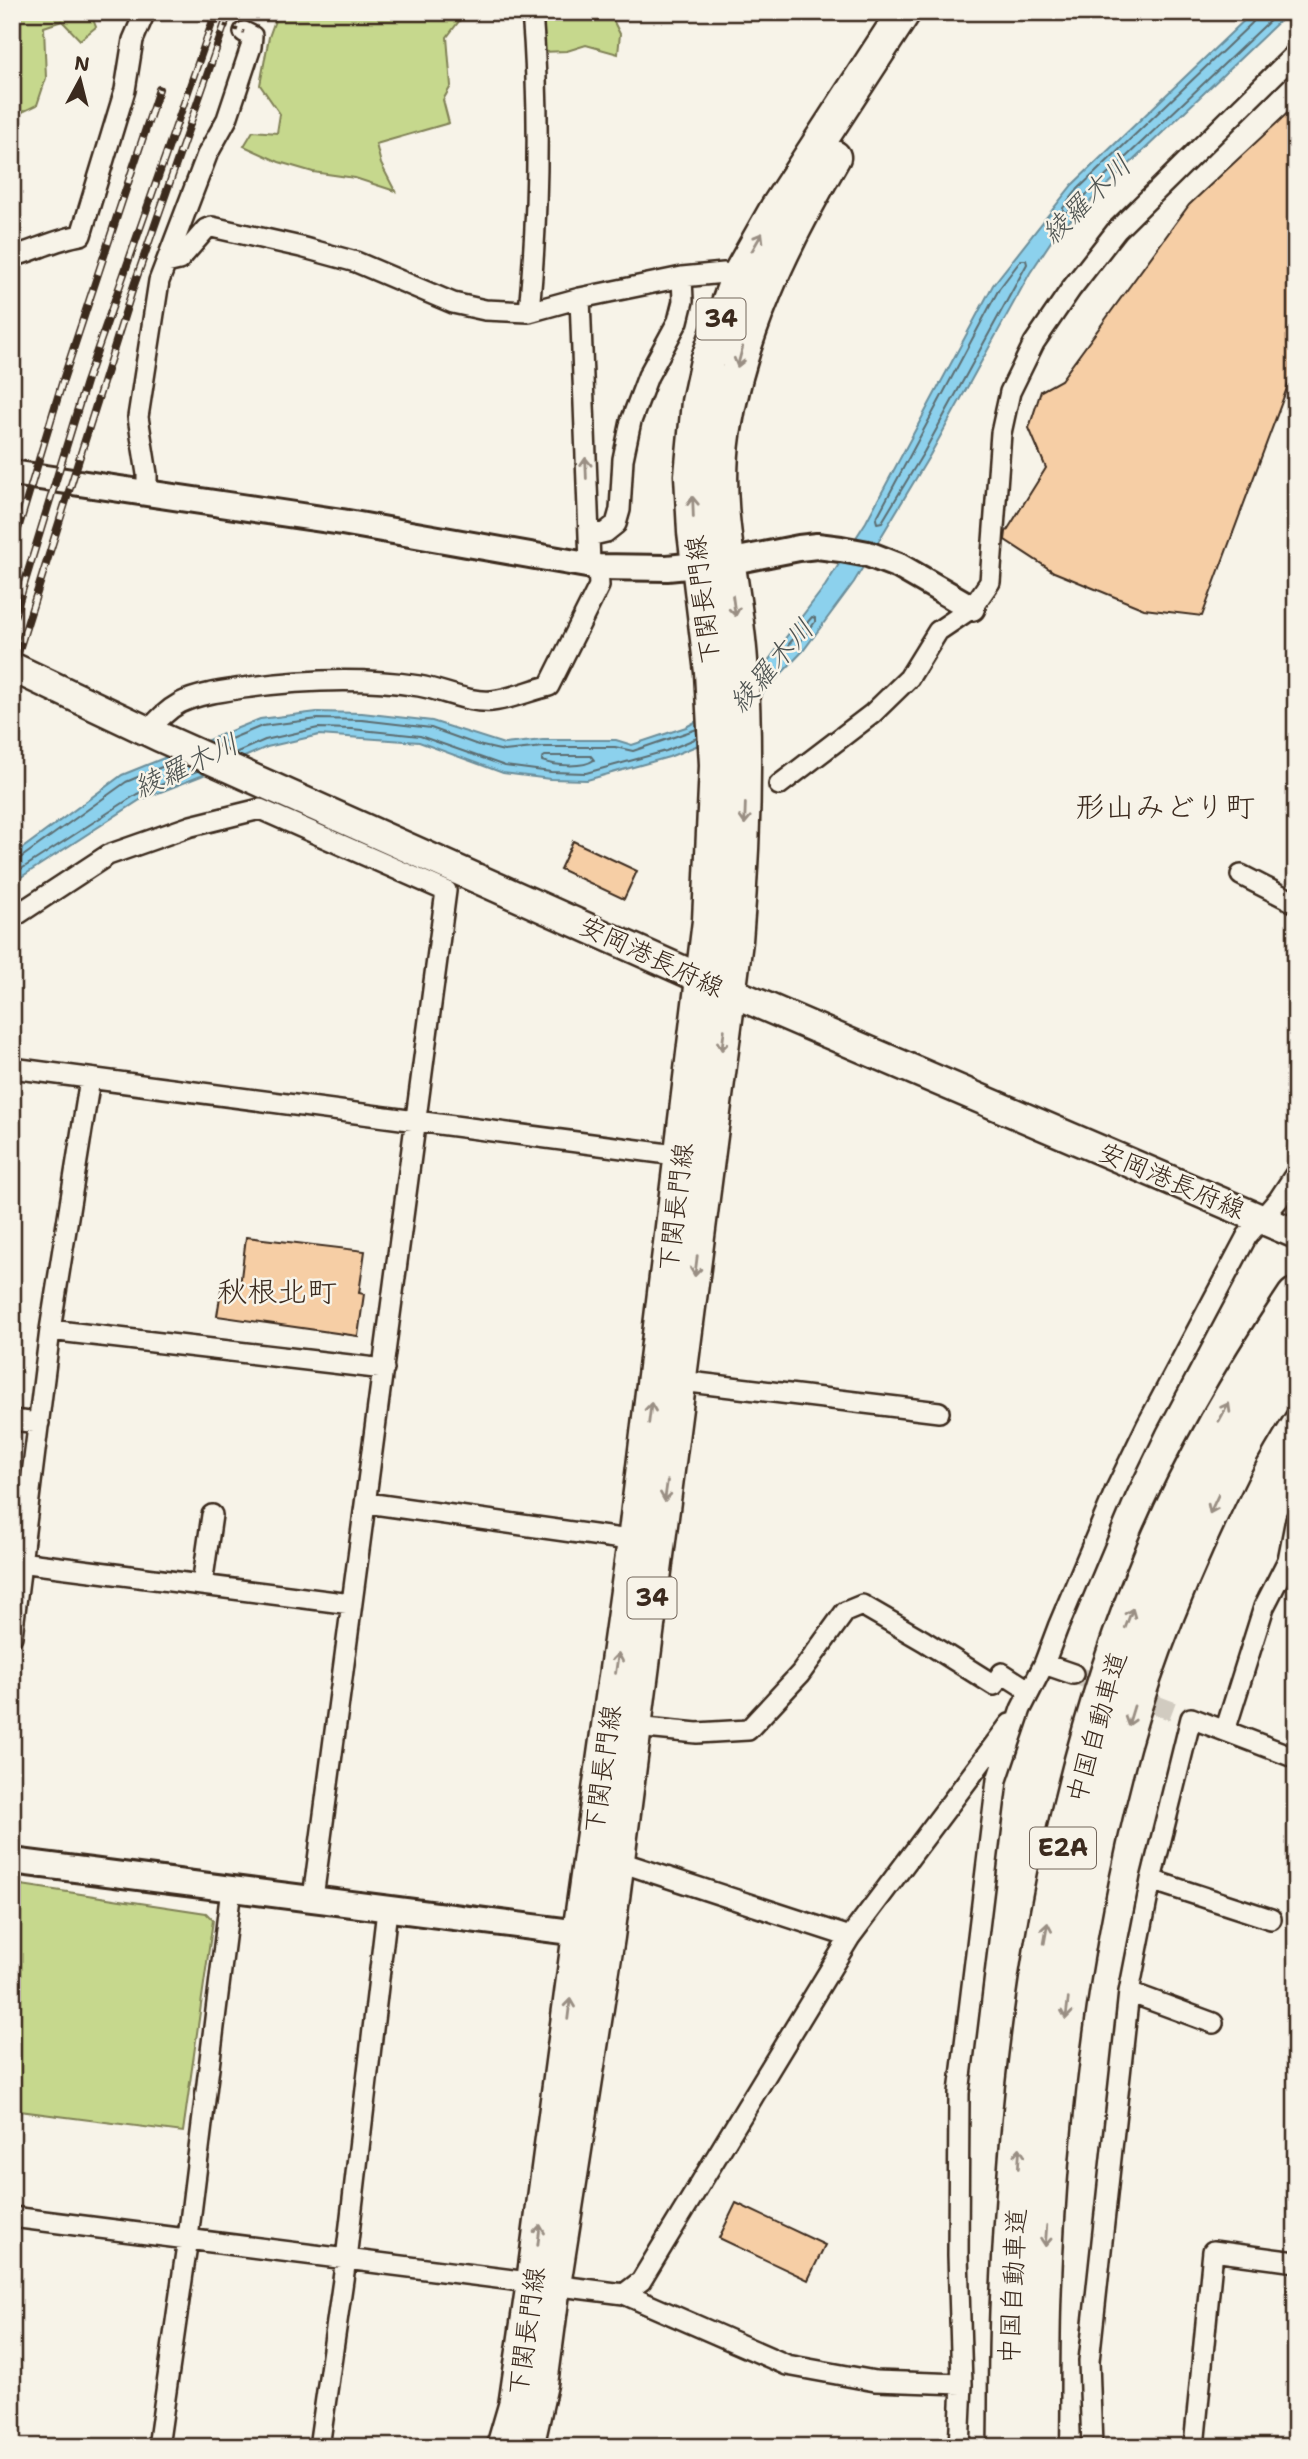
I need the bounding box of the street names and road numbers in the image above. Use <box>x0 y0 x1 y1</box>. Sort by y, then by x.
road number: 34 <box>696 298 746 340</box>
street label: 下関長門線 <box>677 533 727 667</box>
street label: 安岡港長府線 <box>574 907 730 1005</box>
street label: 安岡港長府線 <box>1093 1133 1251 1227</box>
street label: 下関長門線 <box>650 1140 700 1274</box>
road number: 34 <box>628 1578 676 1618</box>
street label: 中国自動車道 <box>1058 1647 1134 1807</box>
street label: 下関長門線 <box>576 1702 628 1836</box>
road number: E2A <box>1030 1828 1096 1868</box>
street label: 中国自動車道 <box>990 2207 1034 2365</box>
street label: 下関長門線 <box>500 2264 552 2398</box>

